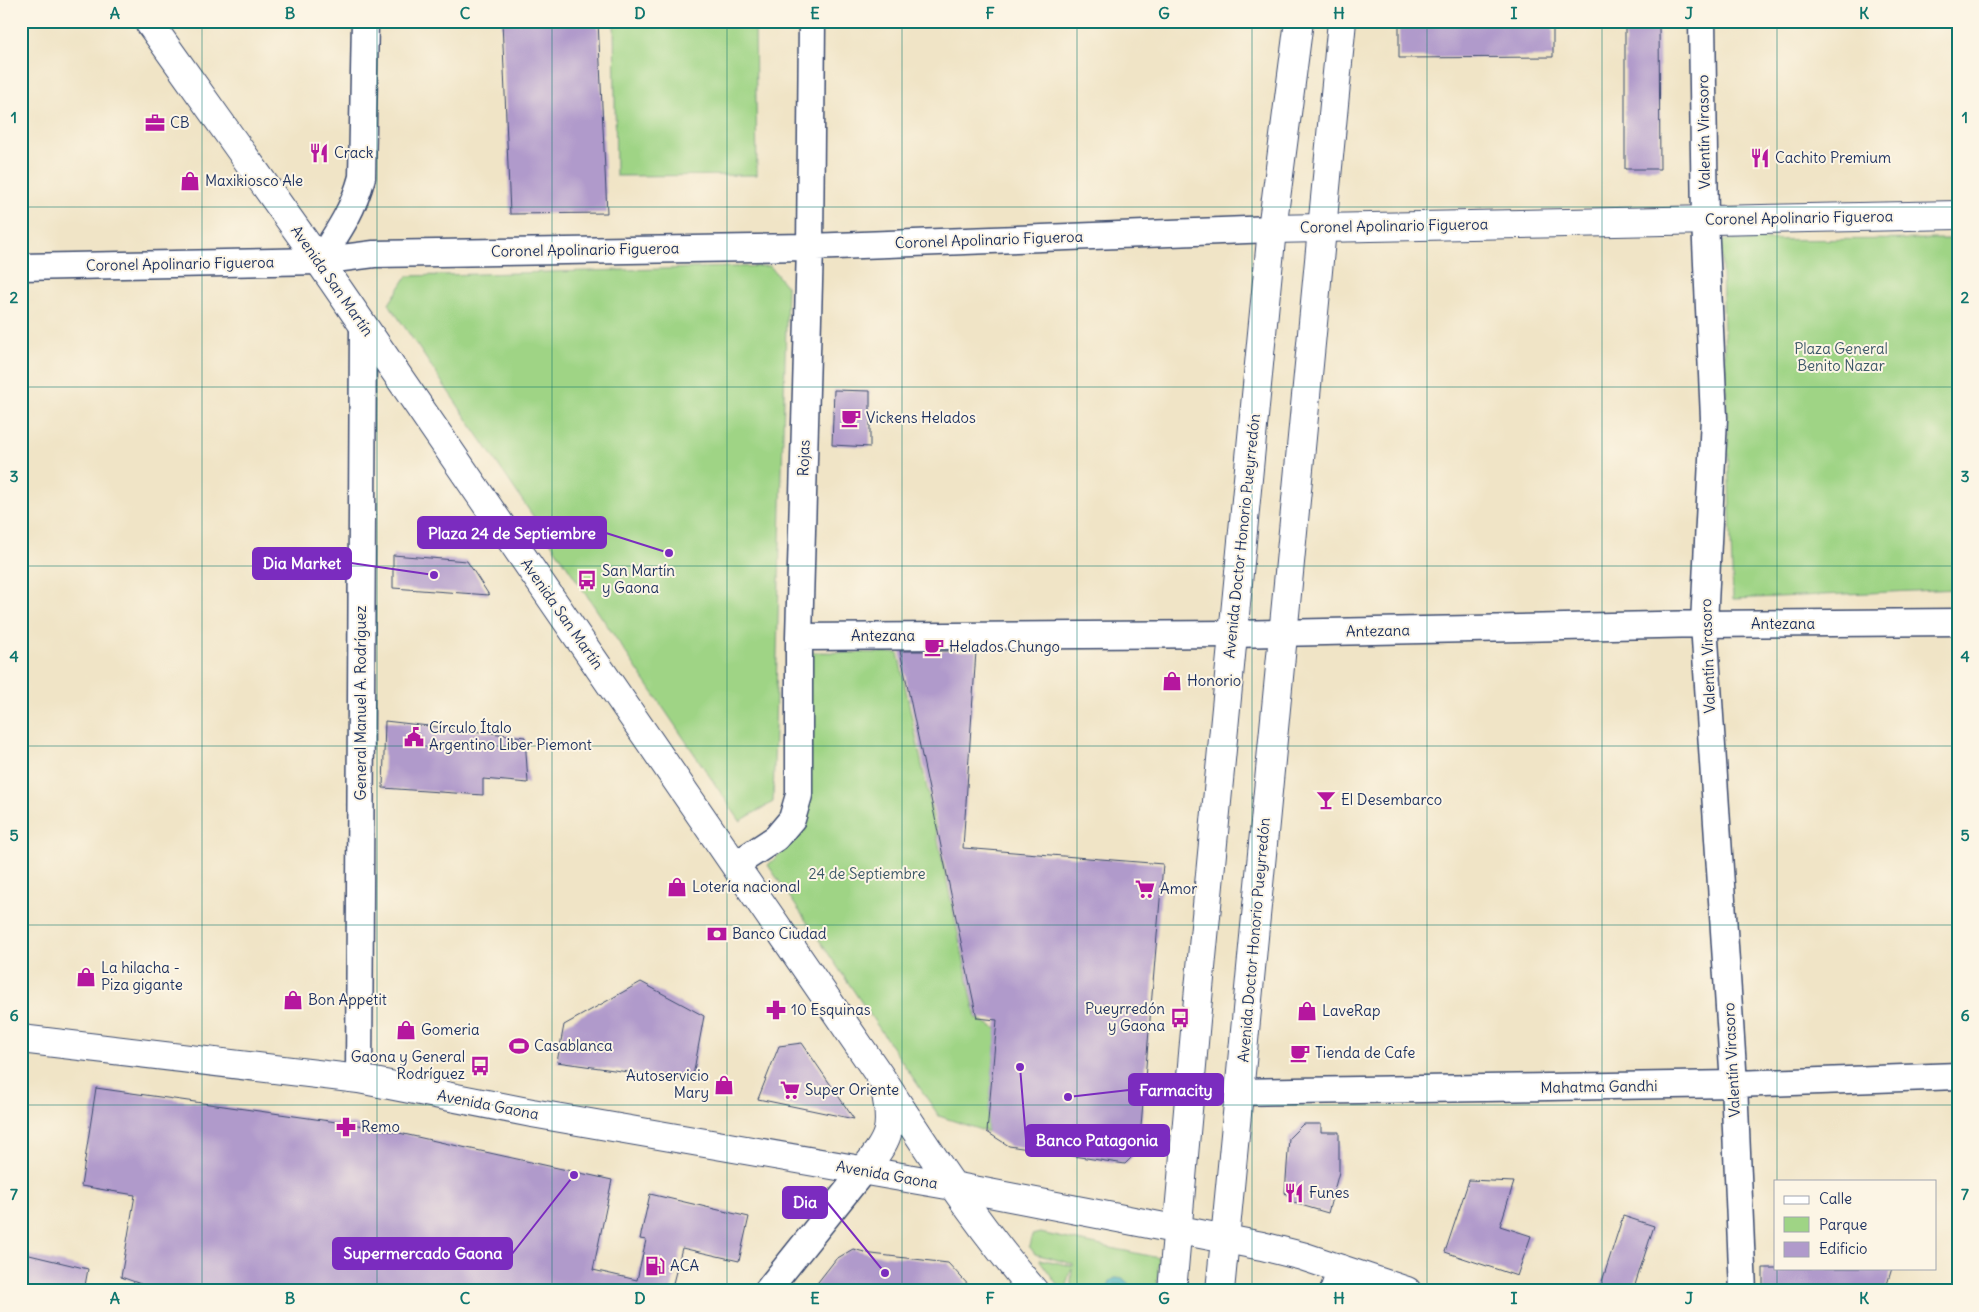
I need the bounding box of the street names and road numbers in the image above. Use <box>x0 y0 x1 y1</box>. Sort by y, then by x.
street label: Valentín Virasoro <box>1693 74 1714 190</box>
street label: Coronel Apolinario Figueroa <box>1705 206 1894 229</box>
street label: Coronel Apolinario Figueroa <box>1300 214 1489 237</box>
street label: Avenida San Martín <box>287 222 378 340</box>
street label: Coronel Apolinario Figueroa <box>895 227 1084 252</box>
street label: Coronel Apolinario Figueroa <box>491 238 680 261</box>
street label: Coronel Apolinario Figueroa <box>86 252 275 275</box>
street label: Avenida Doctor Honorio Pueyrredón <box>1219 412 1264 659</box>
street label: Rojas <box>793 439 814 477</box>
street label: Avenida San Martín <box>517 555 608 673</box>
street label: Valentín Virasoro <box>1696 598 1719 714</box>
street label: General Manuel A. Rodríguez <box>351 606 370 800</box>
street label: Antezana <box>1751 614 1815 633</box>
street label: Antezana <box>1346 620 1411 641</box>
street label: Antezana <box>851 626 915 645</box>
street label: Avenida Doctor Honorio Pueyrredón <box>1233 816 1274 1063</box>
street label: Valentín Virasoro <box>1719 1002 1744 1118</box>
street label: Mahatma Gandhi <box>1540 1076 1658 1097</box>
street label: Avenida Gaona <box>436 1085 541 1124</box>
street label: Avenida Gaona <box>835 1156 940 1193</box>

